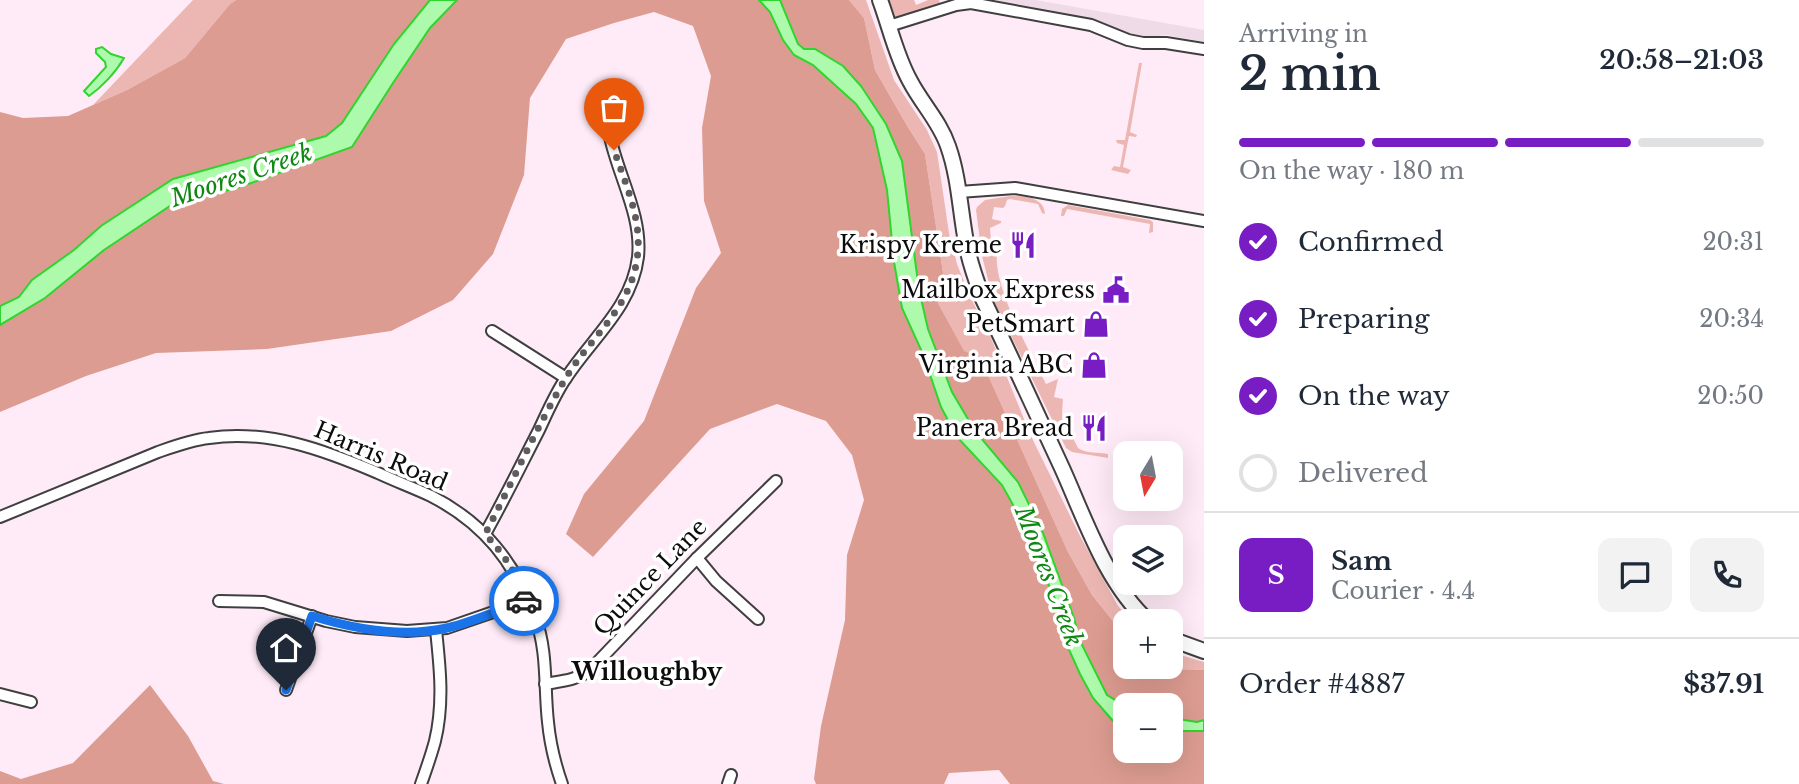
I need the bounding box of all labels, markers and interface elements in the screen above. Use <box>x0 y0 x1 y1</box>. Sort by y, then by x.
text: Arriving in <box>1239 20 1368 48</box>
text: 20:58–21:03 <box>1599 44 1764 76</box>
text: 2 min <box>1239 45 1381 102</box>
pin <box>584 78 644 150</box>
icon: bag <box>595 89 633 127</box>
water label: Moores Creek <box>165 137 316 213</box>
text: On the way · 180 m <box>1239 157 1464 185</box>
icon: check <box>1239 223 1277 261</box>
text: Confirmed <box>1298 226 1443 258</box>
text: 20:31 <box>1702 228 1764 256</box>
restaurant icon: Krispy Kreme <box>1008 230 1038 260</box>
place label: Krispy Kreme <box>839 231 1002 259</box>
public building icon: Mailbox Express <box>1101 275 1131 305</box>
place label: Mailbox Express <box>901 276 1095 304</box>
icon: check <box>1239 300 1277 338</box>
text: Preparing <box>1298 303 1430 335</box>
text: 20:34 <box>1699 305 1764 333</box>
shop icon: PetSmart <box>1081 309 1111 339</box>
place label: PetSmart <box>966 310 1075 338</box>
shop icon: Virginia ABC <box>1079 350 1109 380</box>
place label: Virginia ABC <box>918 351 1073 379</box>
icon: check <box>1239 377 1277 415</box>
text: On the way <box>1298 380 1450 412</box>
text: 20:50 <box>1697 382 1764 410</box>
restaurant icon: Panera Bread <box>1079 413 1109 443</box>
place label: Panera Bread <box>916 414 1073 442</box>
street label: Harris Road <box>310 415 452 497</box>
north arrow <box>1113 441 1183 511</box>
map controls <box>1113 441 1183 763</box>
text: Delivered <box>1298 457 1428 489</box>
water label: Moores Creek <box>1009 501 1089 650</box>
street label: Quince Lane <box>587 513 713 641</box>
button: layers <box>1113 525 1183 595</box>
button: chat <box>1598 538 1672 612</box>
button: phone <box>1690 538 1764 612</box>
text: Sam <box>1331 545 1392 577</box>
text: S <box>1267 559 1285 591</box>
courier <box>489 566 559 636</box>
text: Courier · 4.4 <box>1331 577 1475 605</box>
icon: car <box>505 582 543 620</box>
button: + <box>1113 609 1183 679</box>
pin <box>256 618 316 690</box>
icon: home <box>267 629 305 667</box>
district label: Willoughby <box>571 657 723 686</box>
text: Order #4887 <box>1239 668 1404 700</box>
text: $37.91 <box>1683 668 1764 700</box>
button: − <box>1113 693 1183 763</box>

